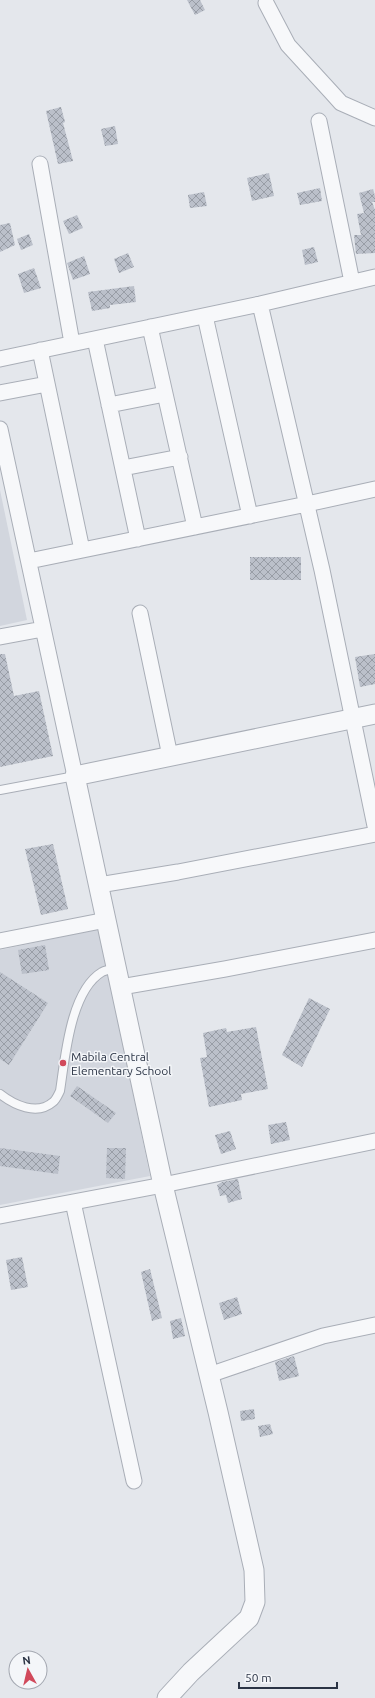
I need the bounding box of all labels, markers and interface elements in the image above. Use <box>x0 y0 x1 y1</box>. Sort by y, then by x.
place label: Mabila Central Elementary School <box>71 1050 171 1077</box>
marker: Mabila Central Elementary School <box>58 1058 68 1068</box>
north arrow <box>8 1650 48 1690</box>
text: N <box>22 1654 32 1667</box>
scale bar <box>239 1664 337 1690</box>
text: 50 m <box>245 1671 272 1684</box>

